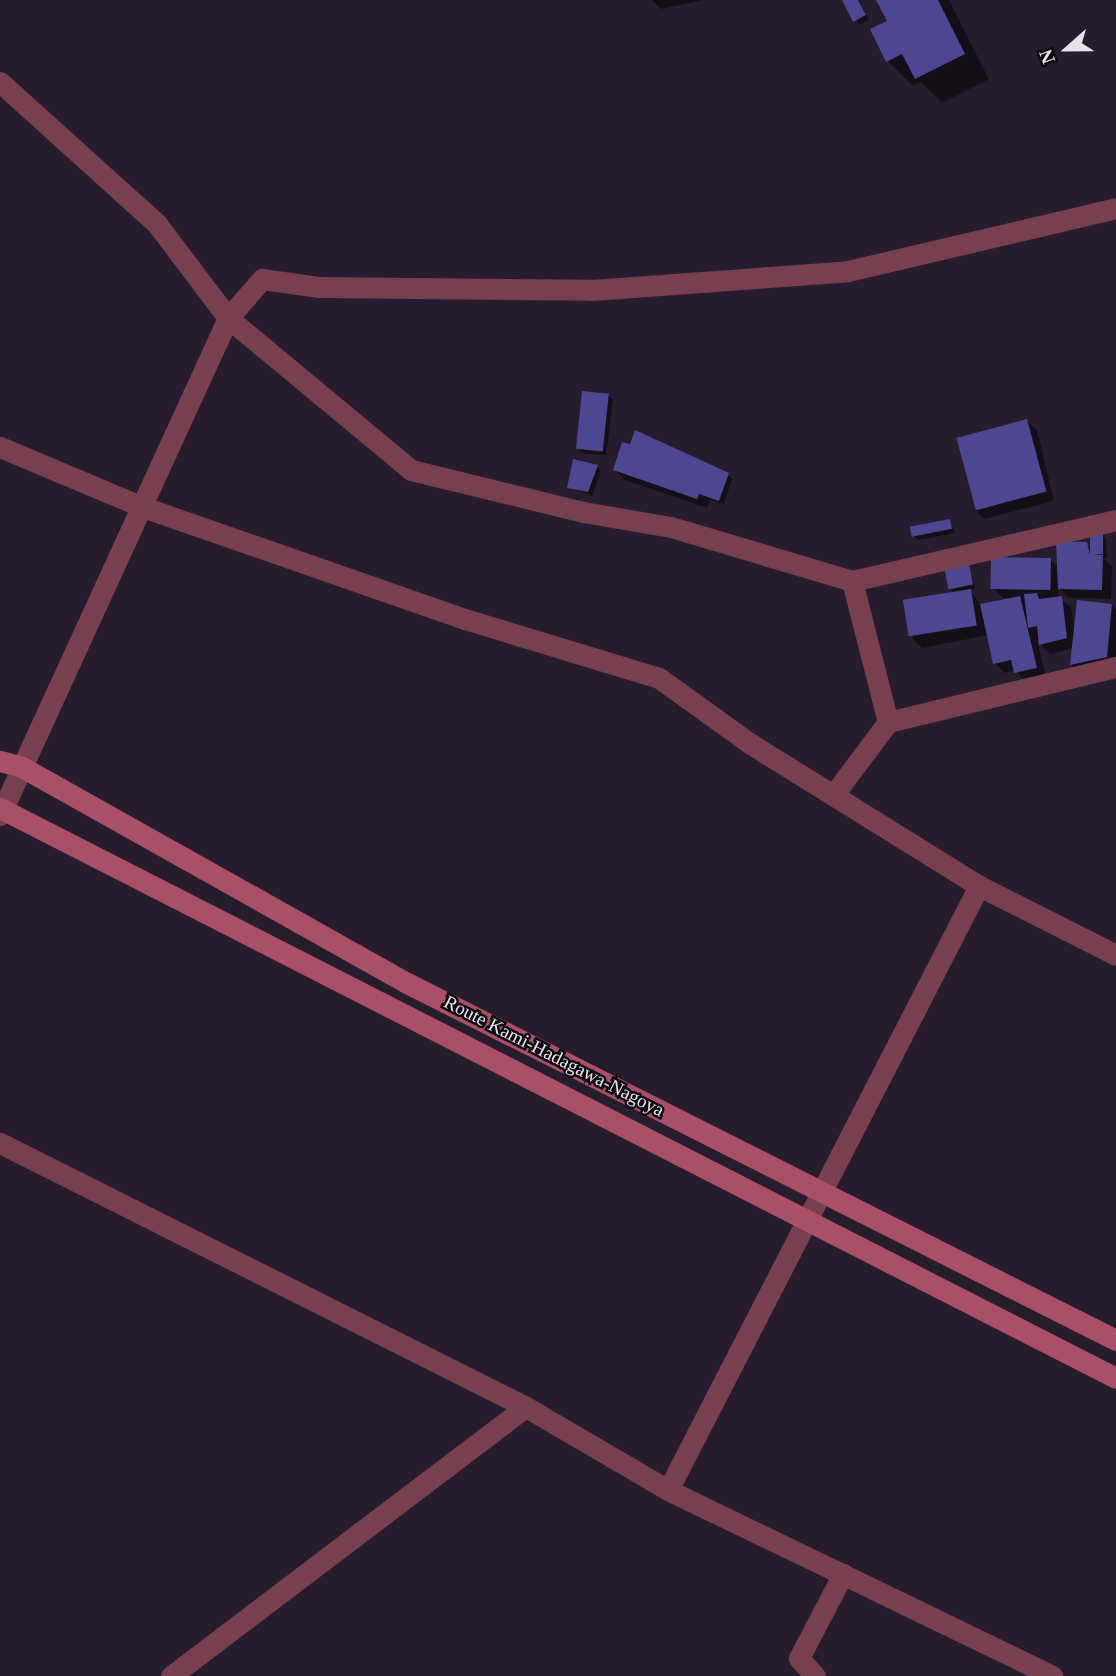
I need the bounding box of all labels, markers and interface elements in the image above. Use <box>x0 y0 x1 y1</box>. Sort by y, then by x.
north arrow <box>1032 14 1102 84</box>
text: N <box>1035 47 1059 67</box>
street label: Route Kami-Hadagawa-Nagoya <box>440 990 668 1122</box>

